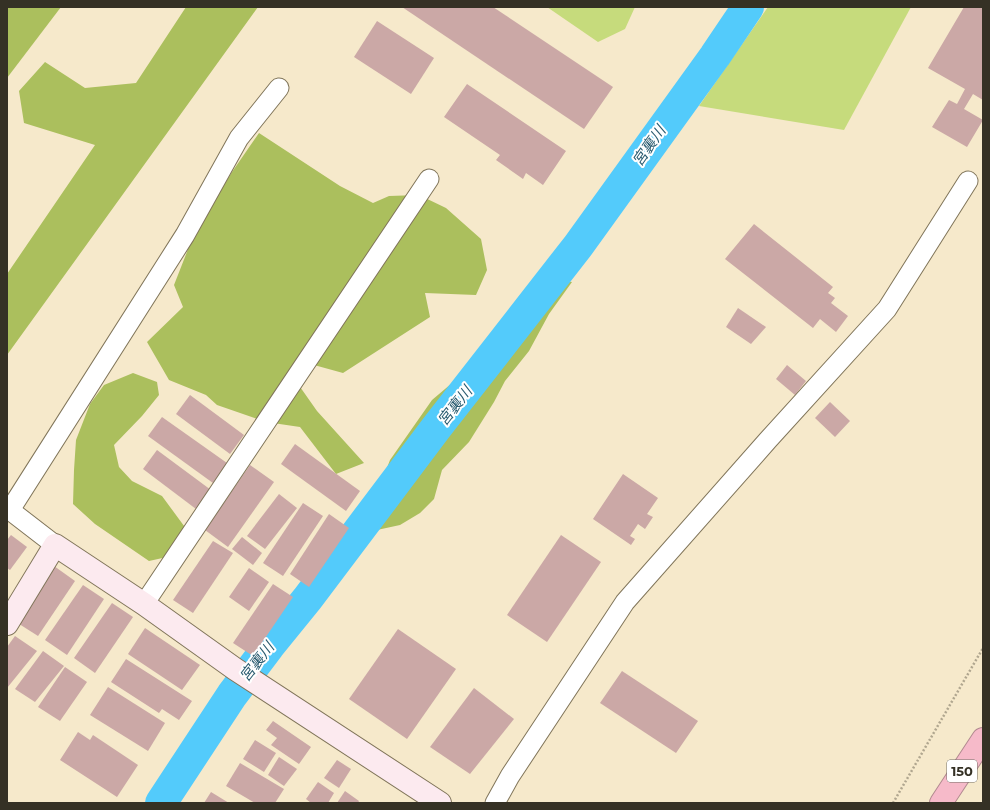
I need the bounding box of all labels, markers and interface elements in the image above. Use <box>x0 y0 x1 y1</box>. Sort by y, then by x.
water label: 宮裏川 <box>628 120 670 170</box>
water label: 宮裏川 <box>433 381 477 429</box>
water label: 宮裏川 <box>235 637 279 685</box>
road number: 150 <box>947 760 977 782</box>

